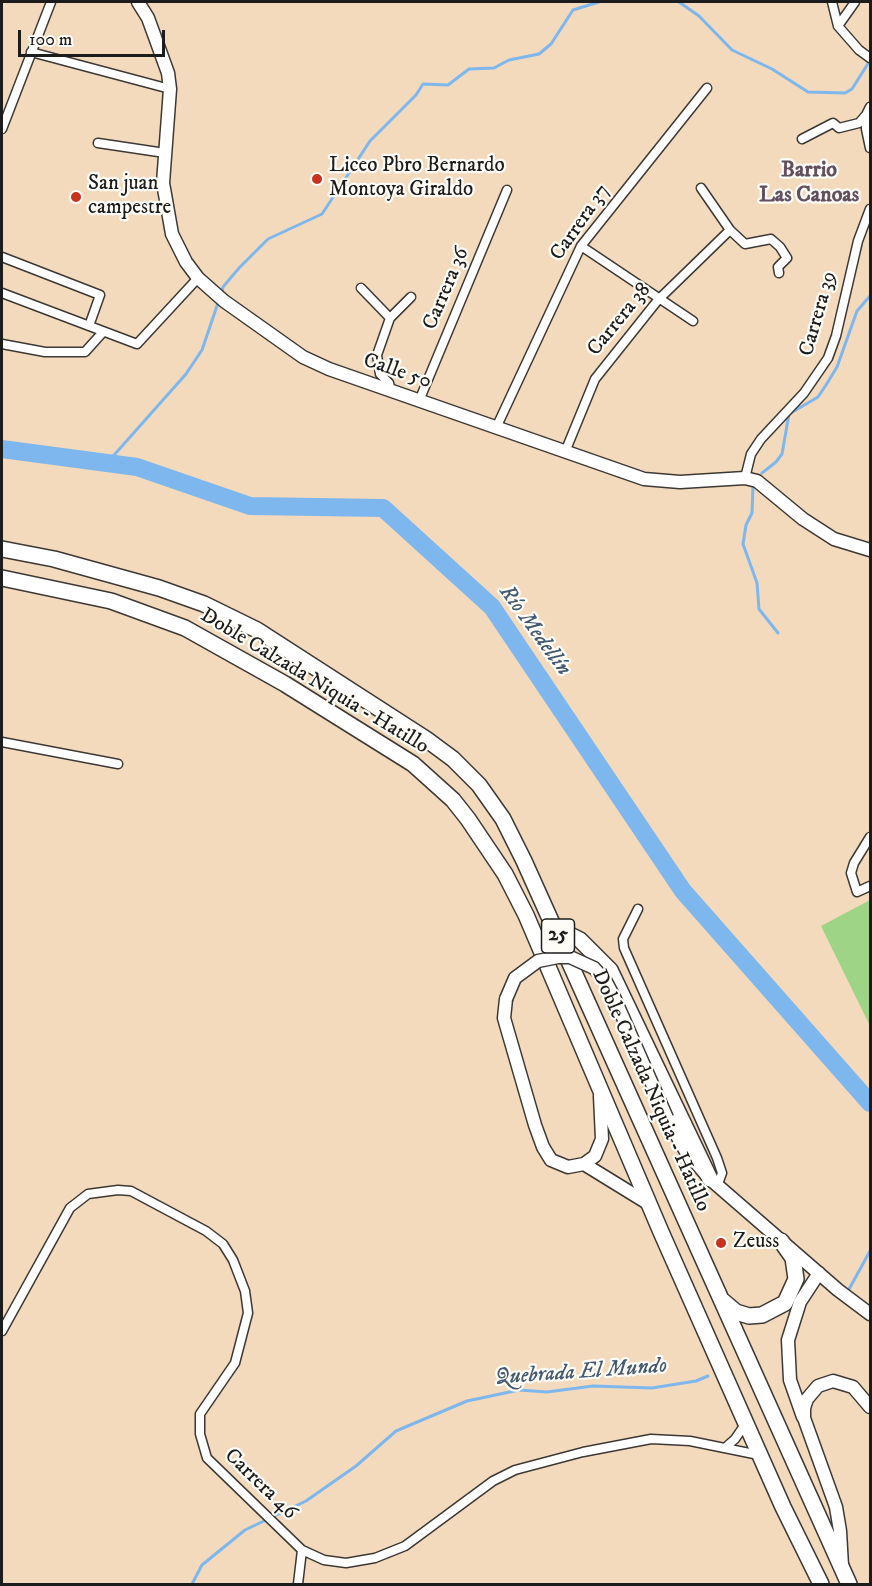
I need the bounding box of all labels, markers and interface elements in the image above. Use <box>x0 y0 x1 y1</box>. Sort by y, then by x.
scale bar <box>21 18 168 56</box>
text: 100 m <box>29 29 72 51</box>
place label: Liceo Pbro Bernardo Montoya Giraldo <box>329 154 505 204</box>
district label: Barrio Las Canoas <box>759 158 859 210</box>
place label: San juan campestre <box>88 172 171 222</box>
marker: Liceo Pbro Bernardo Montoya Giraldo <box>310 172 324 186</box>
street label: Carrera 37 <box>546 180 616 266</box>
marker: San juan campestre <box>69 190 83 204</box>
street label: Carrera 36 <box>418 244 476 334</box>
street label: Carrera 39 <box>795 269 843 359</box>
street label: Carrera 38 <box>583 278 657 362</box>
street label: Calle 50 <box>360 349 434 395</box>
water label: Río Medellín <box>492 580 576 682</box>
street label: Doble Calzada Niquia - Hatillo <box>195 604 433 760</box>
road number: 25 <box>542 919 574 953</box>
street label: Doble Calzada Niquia - Hatillo <box>585 966 715 1216</box>
place label: Zeuss <box>733 1230 779 1256</box>
marker: Zeuss <box>714 1236 728 1250</box>
water label: Quebrada El Mundo <box>494 1354 668 1392</box>
street label: Carrera 46 <box>218 1444 302 1526</box>

